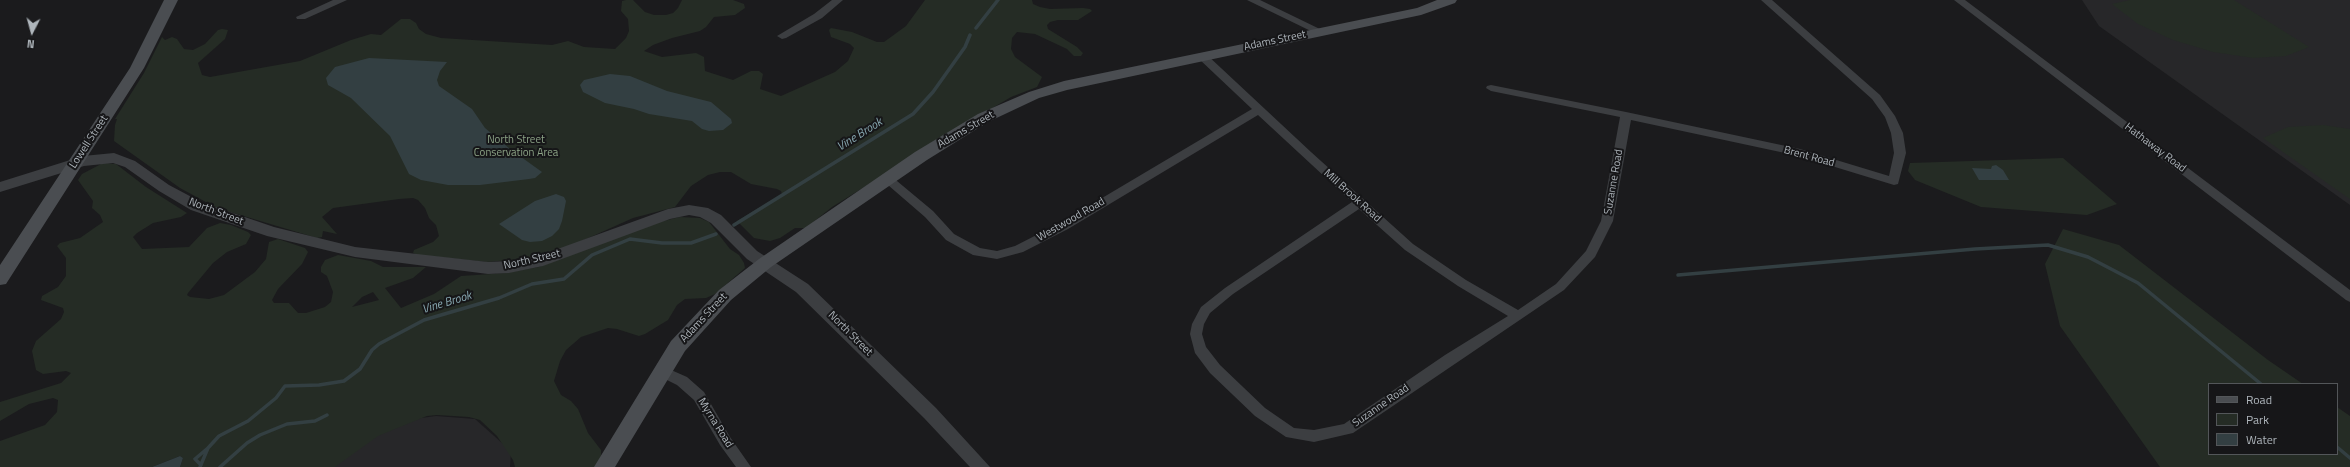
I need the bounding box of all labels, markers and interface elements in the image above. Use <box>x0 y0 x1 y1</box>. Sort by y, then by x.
north arrow <box>12 12 52 52</box>
street label: Adams Street <box>1243 28 1307 54</box>
text: N <box>26 36 35 52</box>
street label: Adams Street <box>935 109 997 151</box>
street label: Lowell Street <box>67 113 111 171</box>
water label: Vine Brook <box>835 115 885 155</box>
street label: Hathaway Road <box>2122 121 2188 175</box>
park label: North Street Conservation Area <box>474 133 558 159</box>
street label: Brent Road <box>1782 144 1836 170</box>
street label: Suzanne Road <box>1602 148 1626 216</box>
street label: Mill Brook Road <box>1321 167 1383 225</box>
street label: Westwood Road <box>1035 195 1107 245</box>
street label: North Street <box>187 196 245 228</box>
street label: North Street <box>502 247 562 273</box>
water label: Vine Brook <box>421 289 473 317</box>
street label: Adams Street <box>678 290 730 346</box>
street label: North Street <box>825 309 875 359</box>
street label: Suzanne Road <box>1350 382 1412 430</box>
legend <box>2208 383 2338 455</box>
text: Road <box>2246 390 2272 409</box>
street label: Myrna Road <box>695 396 735 450</box>
text: Park <box>2246 410 2269 429</box>
text: Water <box>2246 430 2277 449</box>

